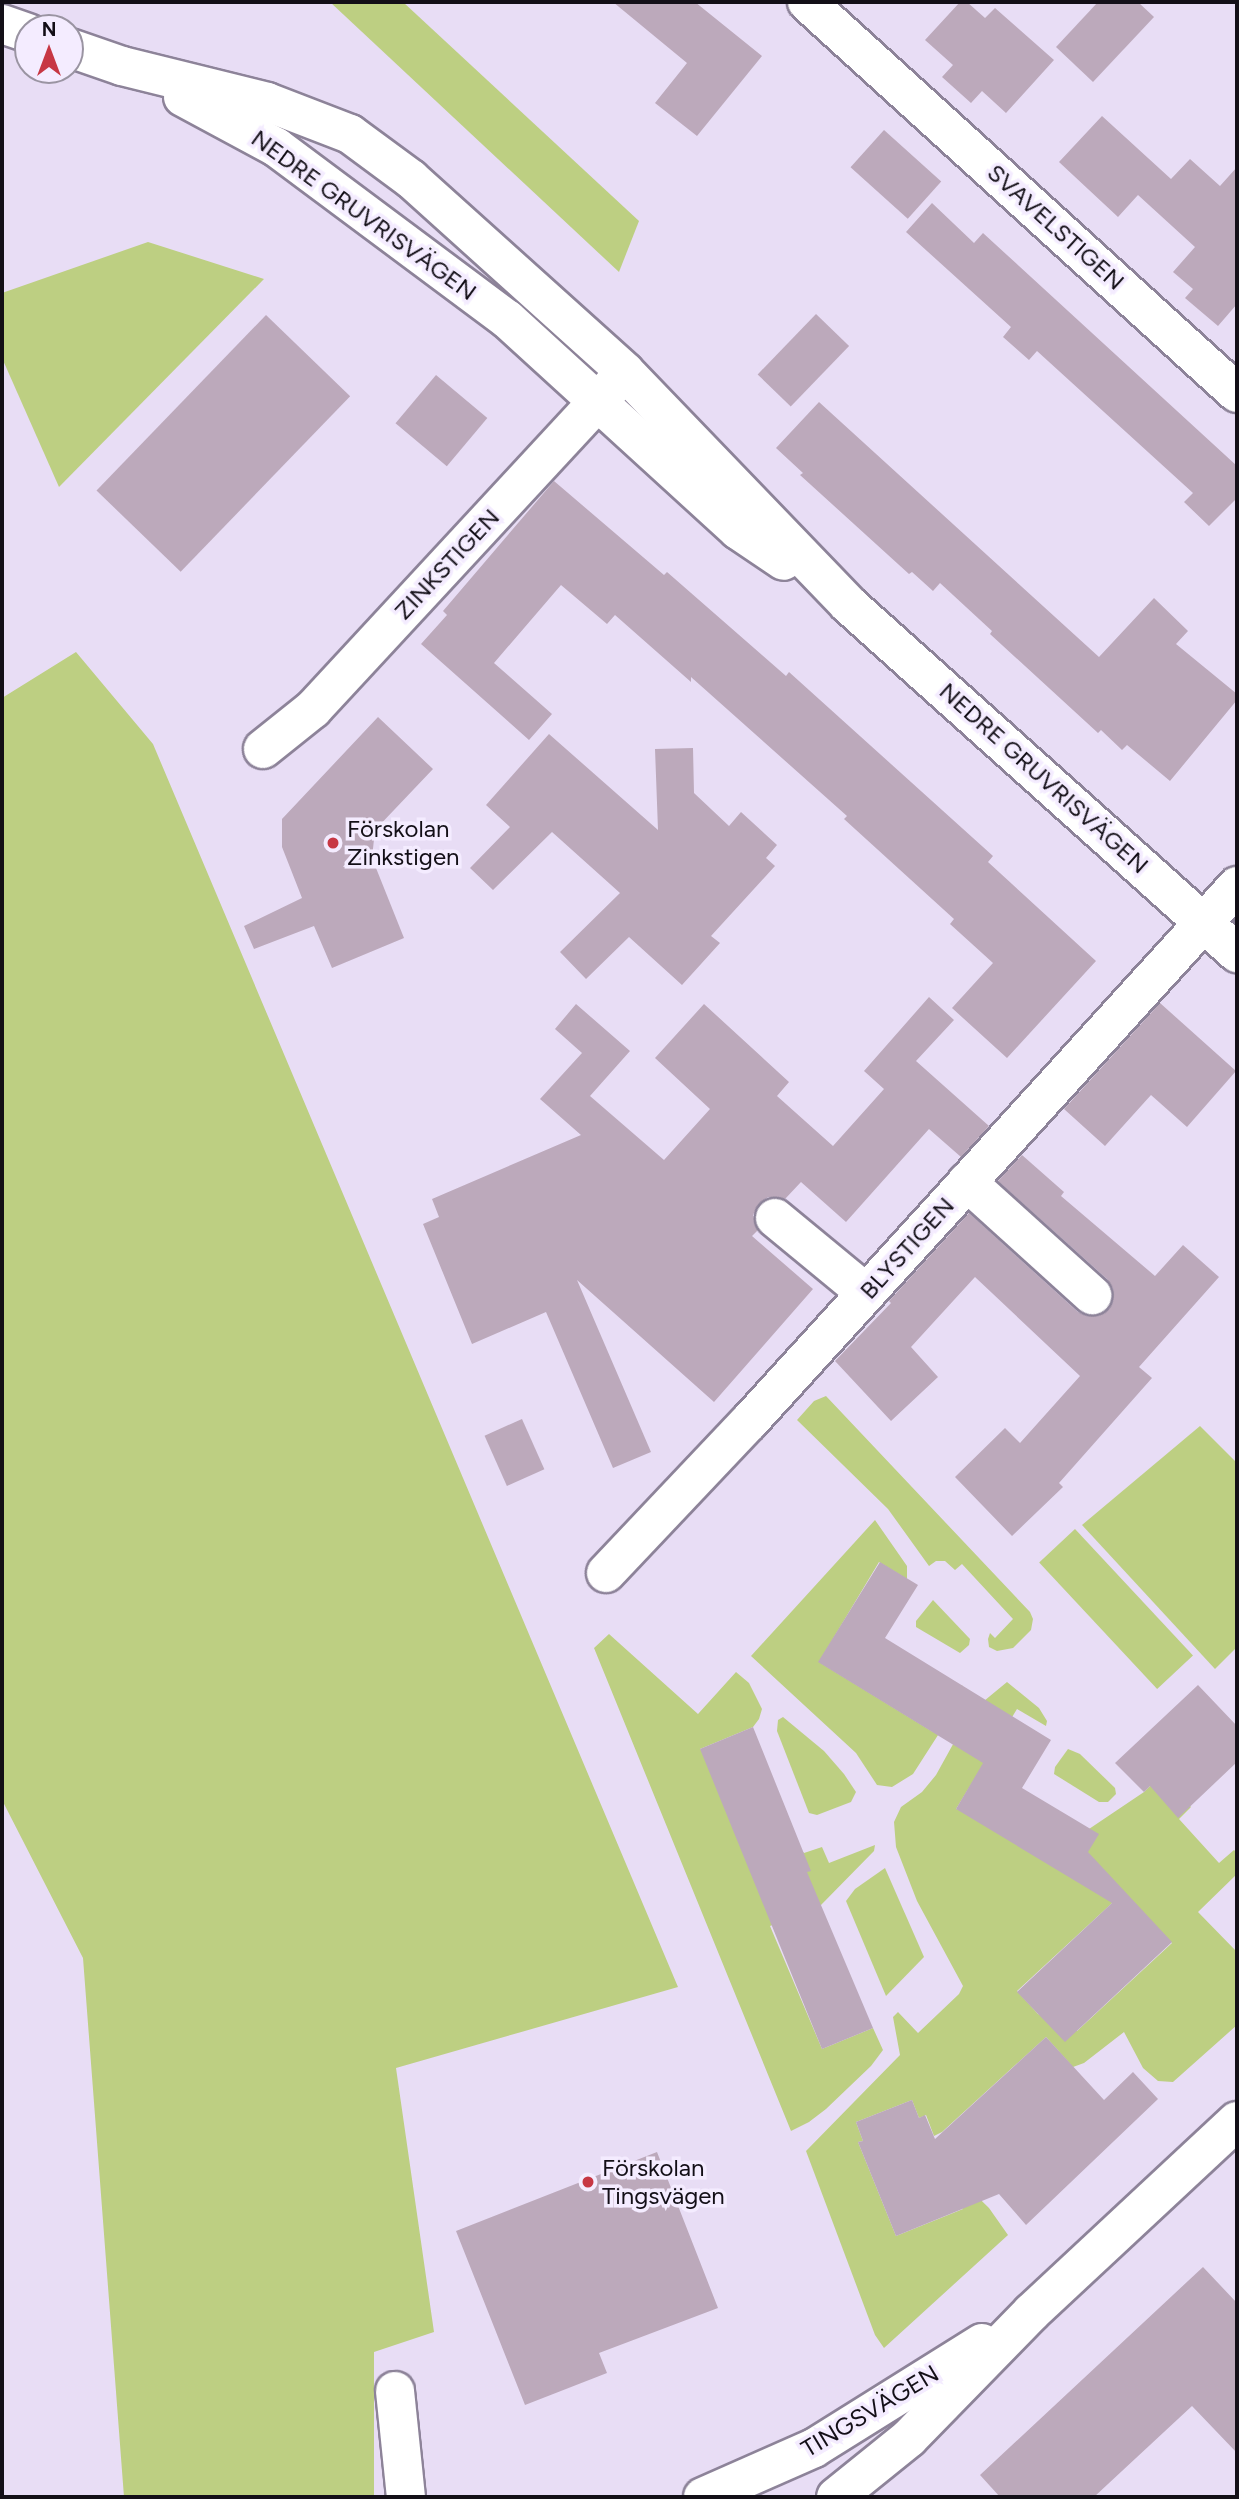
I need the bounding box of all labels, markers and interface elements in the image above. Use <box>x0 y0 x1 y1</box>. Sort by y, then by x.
north arrow <box>14 14 84 84</box>
text: N <box>42 18 56 41</box>
street label: NEDRE GRUVRISVÄGEN <box>246 124 482 306</box>
street label: SVAVELSTIGEN <box>982 158 1130 296</box>
street label: ZINKSTIGEN <box>389 503 505 625</box>
street label: NEDRE GRUVRISVÄGEN <box>934 677 1154 879</box>
place label: Förskolan Zinkstigen <box>347 815 459 871</box>
marker: Förskolan Zinkstigen <box>325 835 341 851</box>
street label: BLYSTIGEN <box>854 1191 960 1305</box>
place label: Förskolan Tingsvägen <box>602 2154 725 2210</box>
marker: Förskolan Tingsvägen <box>580 2174 596 2190</box>
street label: TINGSVÄGEN <box>796 2359 944 2463</box>

